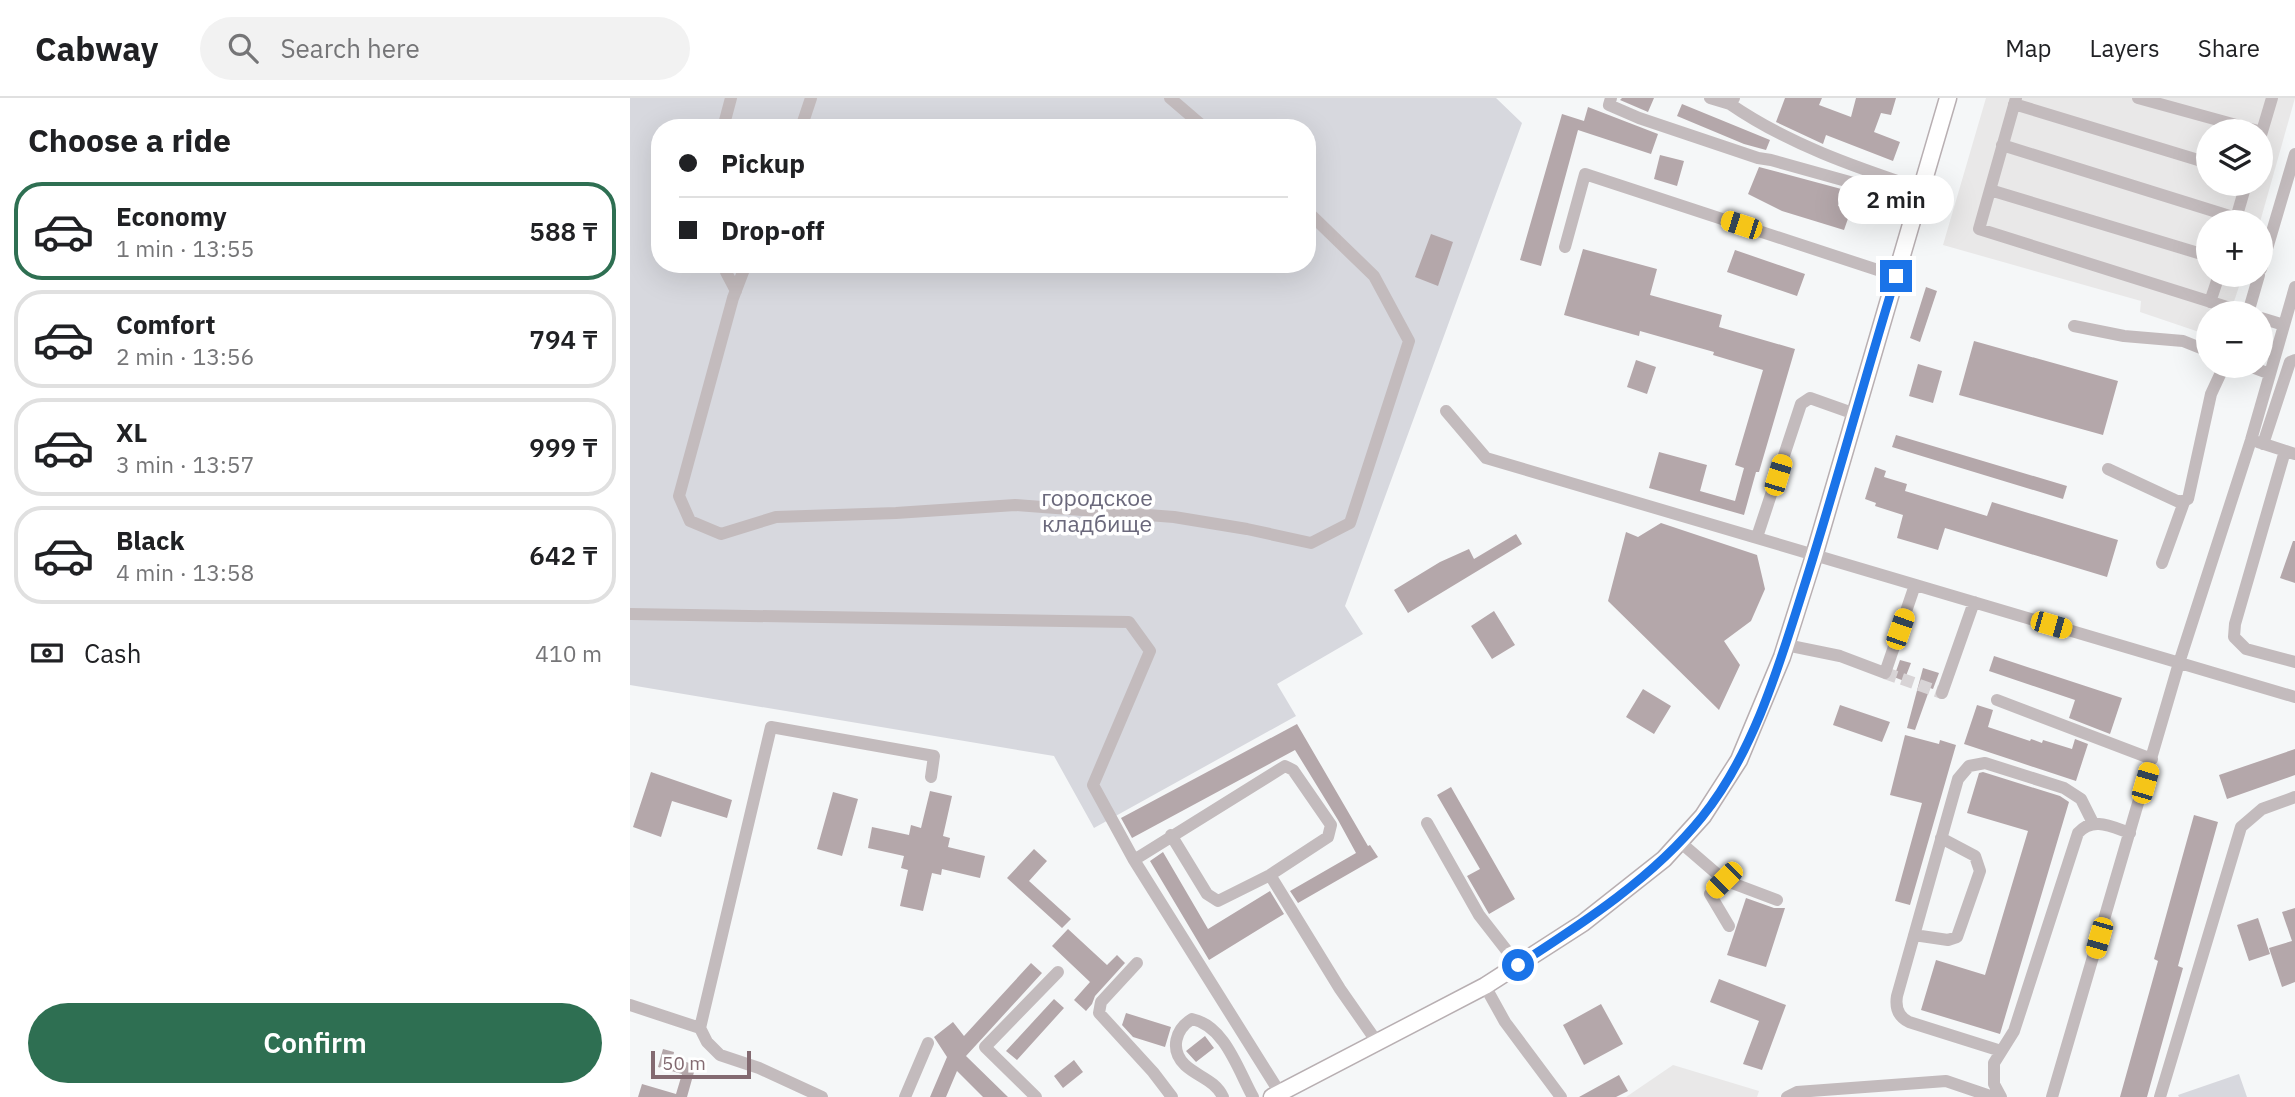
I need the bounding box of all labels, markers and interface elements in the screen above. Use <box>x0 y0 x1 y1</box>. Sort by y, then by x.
search box <box>200 17 690 80</box>
text: Cabway <box>35 27 158 70</box>
icon: search <box>224 29 262 67</box>
text: Search here <box>280 31 420 65</box>
text: Map <box>2005 32 2052 64</box>
text: Layers <box>2090 32 2160 64</box>
text: Share <box>2198 32 2260 64</box>
text: Choose a ride <box>28 119 231 161</box>
map controls <box>2196 119 2273 378</box>
button: layers <box>2196 119 2273 196</box>
text: Pickup <box>721 146 805 180</box>
callout: 2 min <box>1838 174 1954 223</box>
text: 2 min <box>1866 184 1926 214</box>
text: Economy <box>116 199 227 233</box>
icon: car <box>32 200 95 263</box>
car <box>1718 209 1765 241</box>
button: + <box>2196 210 2273 287</box>
text: Drop-off <box>721 213 824 247</box>
text: 588 ₸ <box>529 214 598 248</box>
text: 1 min · 13:55 <box>116 233 254 263</box>
route end <box>1880 260 1912 292</box>
button: − <box>2196 301 2273 378</box>
text: Comfort <box>116 307 215 341</box>
icon: car <box>32 308 95 371</box>
text: 794 ₸ <box>529 322 598 356</box>
text: 2 min · 13:56 <box>116 341 254 371</box>
text: XL <box>116 415 147 449</box>
icon: car <box>32 416 95 479</box>
text: 999 ₸ <box>529 430 598 464</box>
text: 3 min · 13:57 <box>116 449 254 479</box>
car <box>1762 452 1795 498</box>
park label: городское кладбище <box>1041 482 1153 538</box>
text: Black <box>116 523 184 557</box>
icon: car <box>32 524 95 587</box>
text: 642 ₸ <box>529 538 598 572</box>
text: 4 min · 13:58 <box>116 557 254 587</box>
car <box>1884 606 1917 652</box>
car <box>2028 609 2075 641</box>
icon: cash <box>28 634 66 672</box>
text: Cash <box>84 636 141 670</box>
text: 410 m <box>535 638 602 668</box>
car <box>2130 760 2161 806</box>
car <box>1702 858 1747 902</box>
car <box>2084 915 2115 961</box>
route start <box>1502 949 1534 981</box>
button: Confirm <box>28 1003 602 1083</box>
scale bar <box>651 1048 751 1080</box>
text: 50 m <box>662 1051 706 1075</box>

